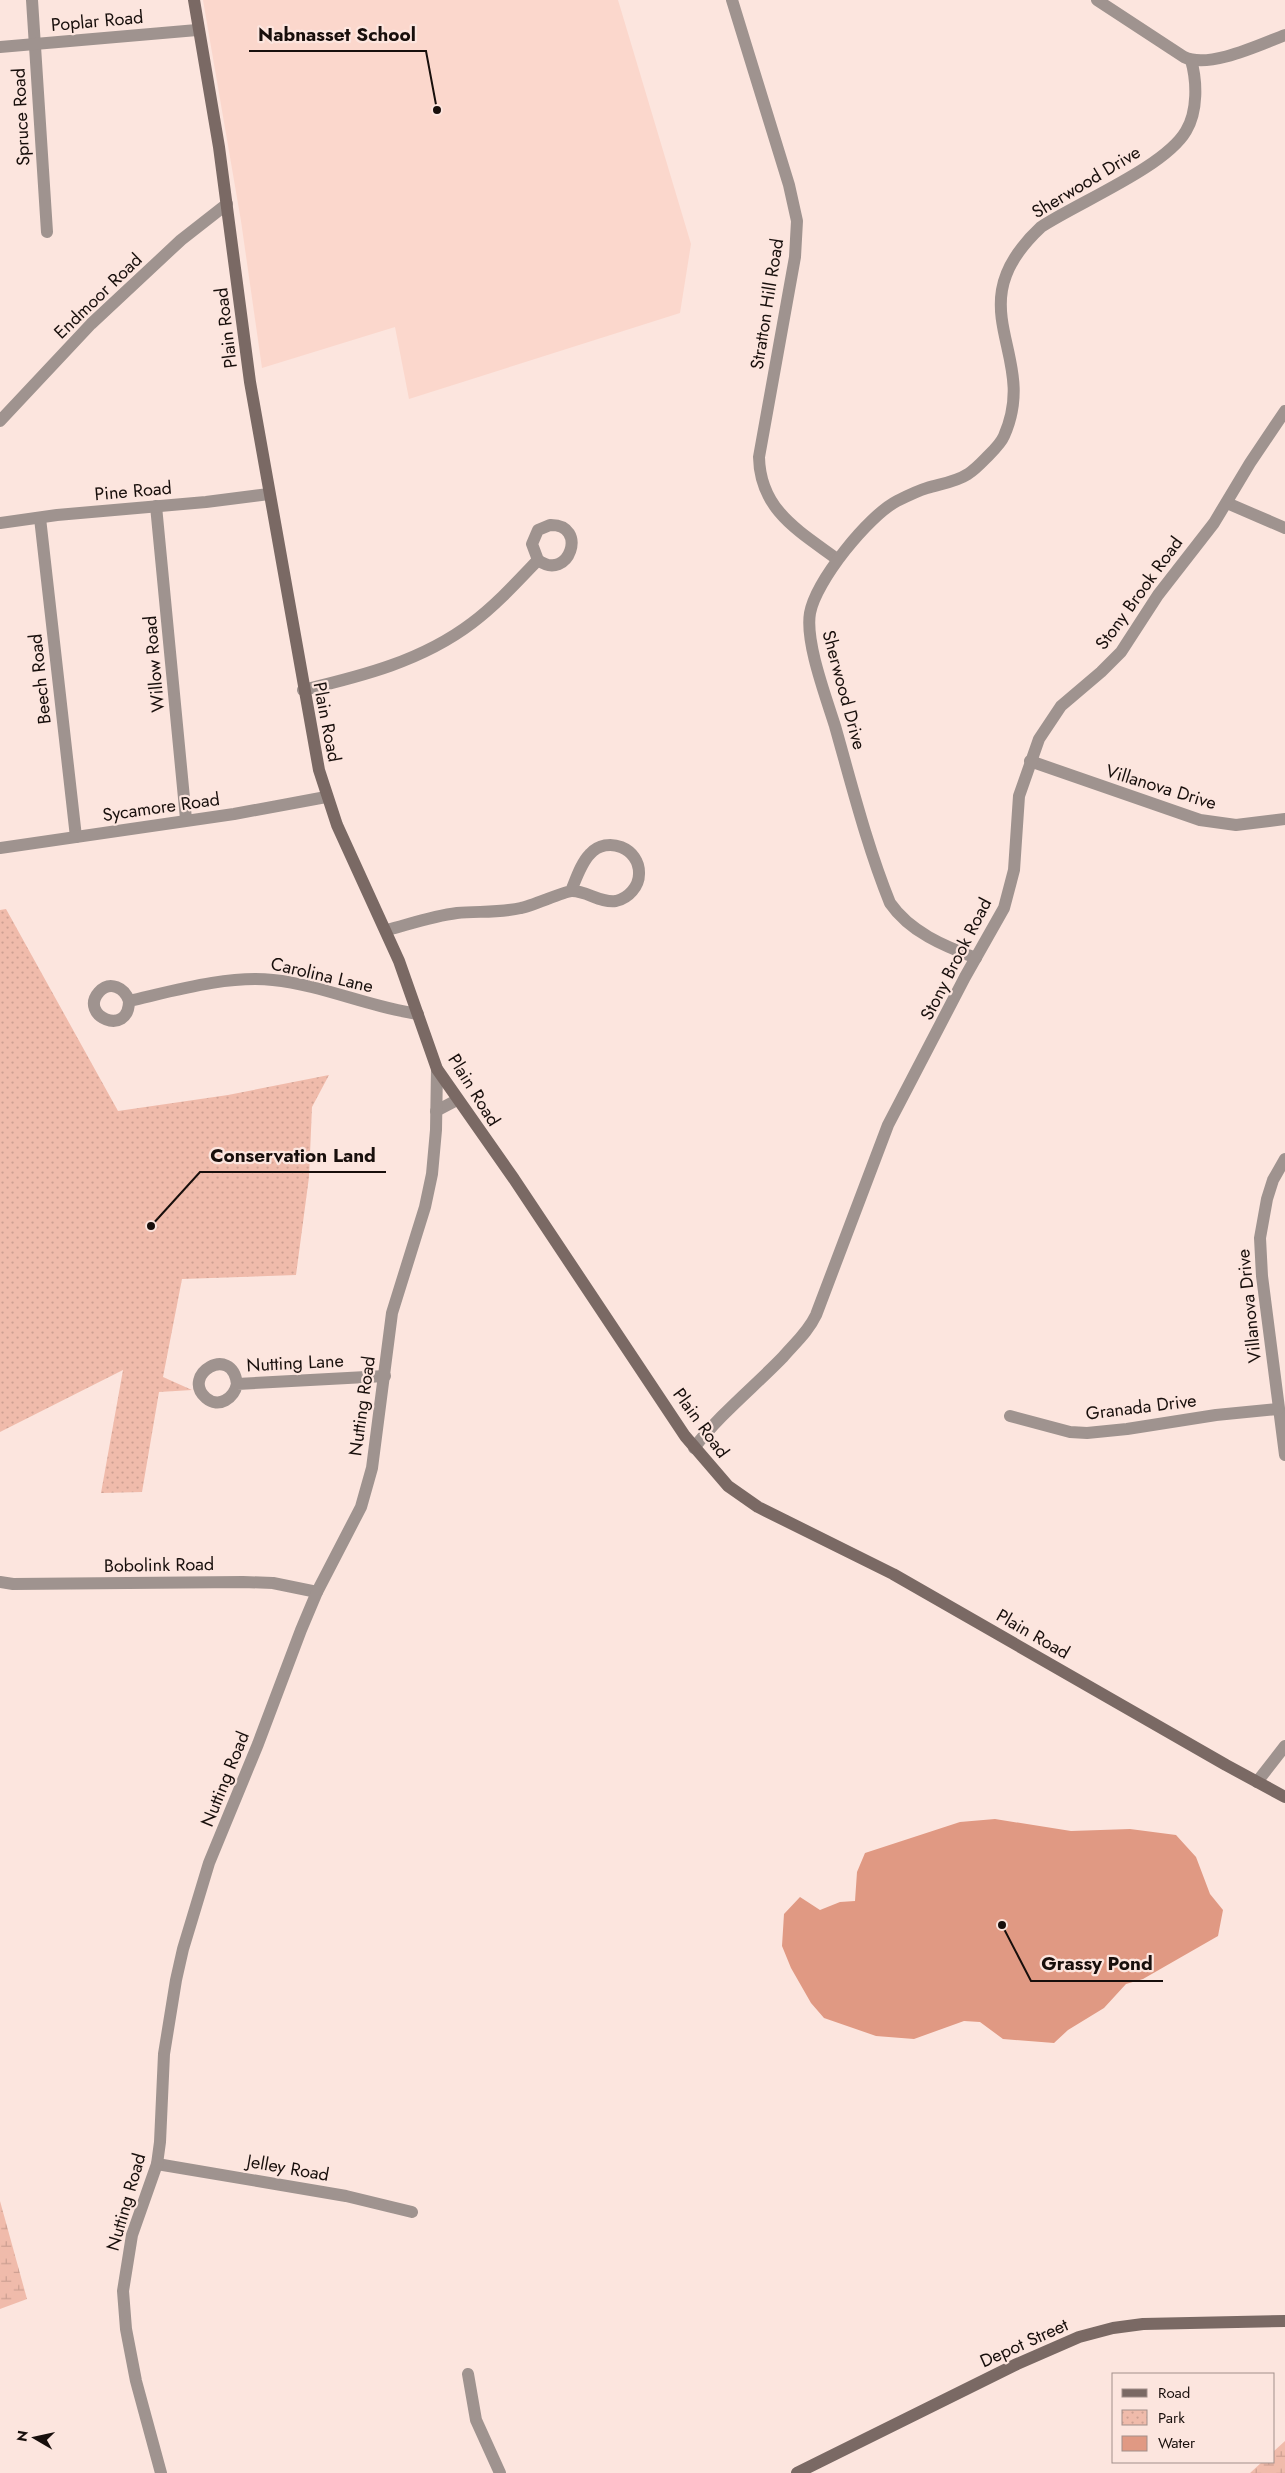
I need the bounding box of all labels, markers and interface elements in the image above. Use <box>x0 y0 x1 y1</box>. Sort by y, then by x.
street label: Poplar Road <box>50 4 144 38</box>
callout: Nabnasset School <box>249 17 426 51</box>
text: Nabnasset School <box>258 21 416 48</box>
street label: Spruce Road <box>5 67 37 167</box>
street label: Sherwood Drive <box>1027 139 1145 225</box>
street label: Stratton Hill Road <box>744 237 790 371</box>
street label: Endmoor Road <box>48 247 148 345</box>
street label: Plain Road <box>208 286 244 370</box>
street label: Pine Road <box>93 475 173 507</box>
street label: Stony Brook Road <box>1089 531 1189 655</box>
street label: Willow Road <box>137 615 171 713</box>
street label: Sherwood Drive <box>816 627 872 753</box>
street label: Beech Road <box>22 632 58 726</box>
street label: Plain Road <box>307 680 347 764</box>
street label: Villanova Drive <box>1102 758 1220 816</box>
street label: Sycamore Road <box>101 786 221 828</box>
street label: Stony Brook Road <box>914 893 998 1025</box>
street label: Carolina Lane <box>268 951 376 999</box>
street label: Plain Road <box>442 1049 506 1131</box>
callout: Conservation Land <box>200 1138 386 1172</box>
text: Conservation Land <box>210 1142 376 1169</box>
street label: Villanova Drive <box>1230 1248 1268 1364</box>
street label: Nutting Lane <box>246 1347 344 1379</box>
street label: Nutting Road <box>342 1354 382 1458</box>
street label: Plain Road <box>667 1383 735 1463</box>
street label: Granada Drive <box>1084 1387 1198 1427</box>
street label: Bobolink Road <box>104 1551 214 1579</box>
street label: Plain Road <box>991 1602 1075 1666</box>
street label: Nutting Road <box>194 1727 256 1831</box>
callout: Grassy Pond <box>1031 1947 1163 1981</box>
text: Grassy Pond <box>1041 1950 1153 1977</box>
street label: Jelley Road <box>243 2148 331 2188</box>
street label: Nutting Road <box>100 2150 152 2254</box>
street label: Depot Street <box>976 2312 1073 2374</box>
legend <box>1112 2373 1275 2463</box>
text: Road <box>1158 2382 1190 2404</box>
text: Park <box>1158 2407 1185 2429</box>
north arrow <box>10 2413 60 2463</box>
text: N <box>11 2429 33 2443</box>
text: Water <box>1158 2432 1196 2454</box>

